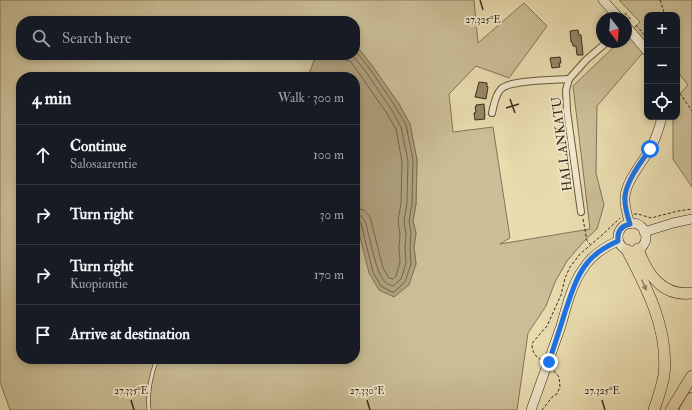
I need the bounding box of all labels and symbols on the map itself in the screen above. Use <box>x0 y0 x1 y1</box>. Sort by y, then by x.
north arrow <box>596 12 632 48</box>
text: 27.325°E <box>465 14 501 26</box>
street label: HALLANKATU <box>548 96 576 192</box>
route start <box>641 140 659 158</box>
one-way arrow <box>641 280 647 291</box>
route end <box>540 353 558 371</box>
text: 27.335°E <box>114 385 148 397</box>
text: 27.330°E <box>350 385 384 397</box>
text: 27.325°E <box>584 385 620 397</box>

